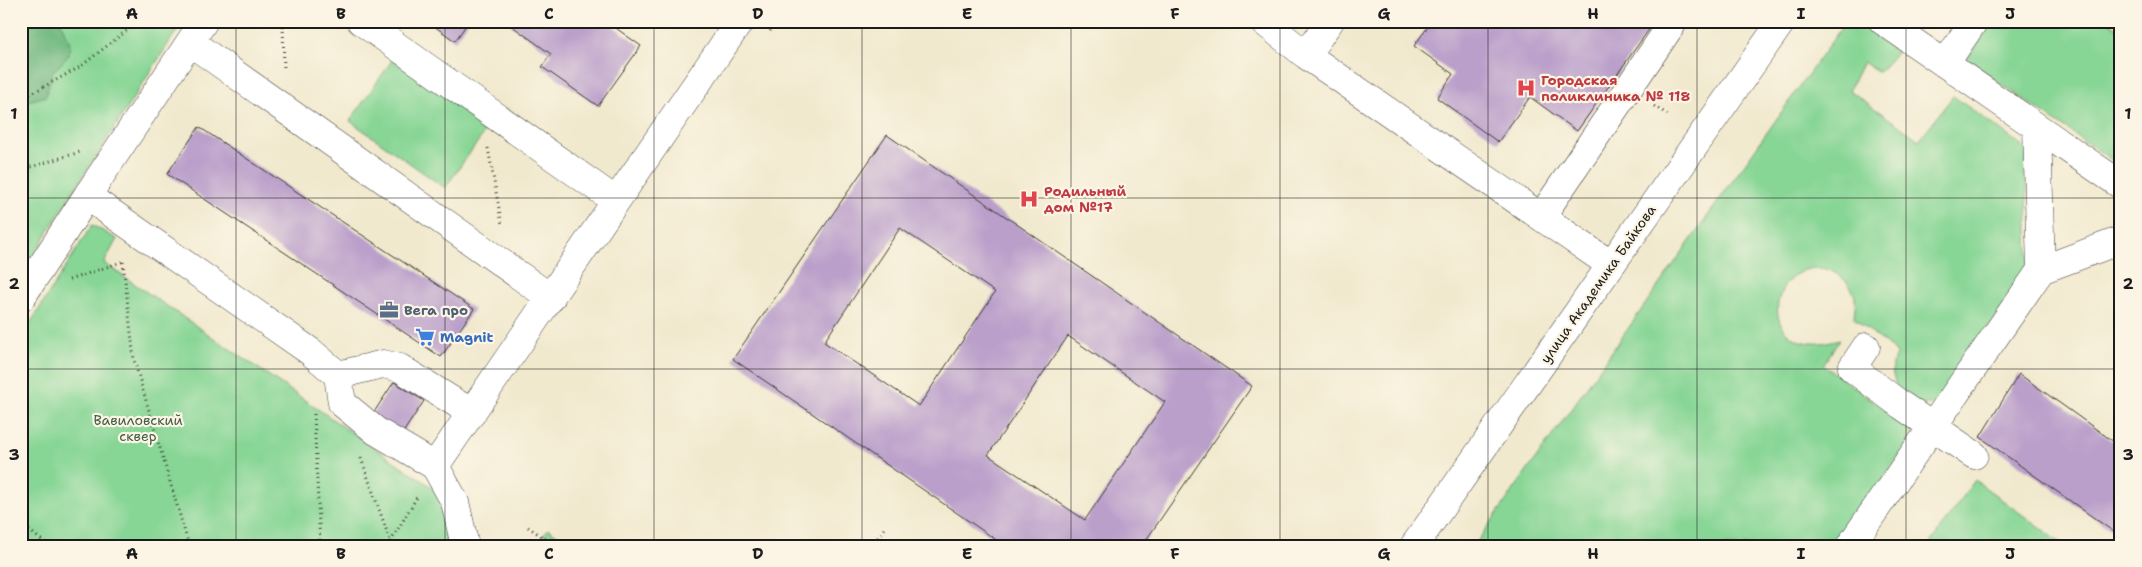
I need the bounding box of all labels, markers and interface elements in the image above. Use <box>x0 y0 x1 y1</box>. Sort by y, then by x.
text: A <box>126 3 138 24</box>
text: B <box>336 3 346 24</box>
text: C <box>544 3 554 24</box>
text: D <box>752 3 764 24</box>
text: E <box>962 3 972 24</box>
text: F <box>1170 3 1180 24</box>
text: G <box>1378 3 1391 24</box>
text: H <box>1587 3 1599 24</box>
text: I <box>1797 3 1806 24</box>
text: J <box>2005 3 2015 24</box>
place label: Городская поликлиника № 118 <box>1541 71 1690 105</box>
hospital icon: Городская поликлиника № 118 <box>1515 77 1537 99</box>
text: 1 <box>10 103 18 124</box>
text: 1 <box>2124 103 2132 124</box>
place label: Родильный дом №17 <box>1044 182 1127 216</box>
hospital icon: Родильный дом №17 <box>1018 188 1040 210</box>
street label: улица Академика Байкова <box>1536 201 1660 367</box>
text: 2 <box>8 273 20 294</box>
text: 2 <box>2122 273 2134 294</box>
office icon: Вега про <box>378 299 400 321</box>
place label: Вега про <box>404 301 468 319</box>
supermarket icon: Magnit <box>414 326 436 348</box>
place label: Magnit <box>440 328 494 346</box>
park label: Вавиловский сквер <box>93 411 183 445</box>
text: 3 <box>8 444 20 465</box>
text: 3 <box>2122 444 2134 465</box>
text: A <box>126 543 138 564</box>
text: B <box>336 543 346 564</box>
text: C <box>544 543 554 564</box>
text: D <box>752 543 764 564</box>
text: E <box>962 543 972 564</box>
text: F <box>1170 543 1180 564</box>
text: G <box>1378 543 1391 564</box>
text: H <box>1587 543 1599 564</box>
text: I <box>1797 543 1806 564</box>
text: J <box>2005 543 2015 564</box>

